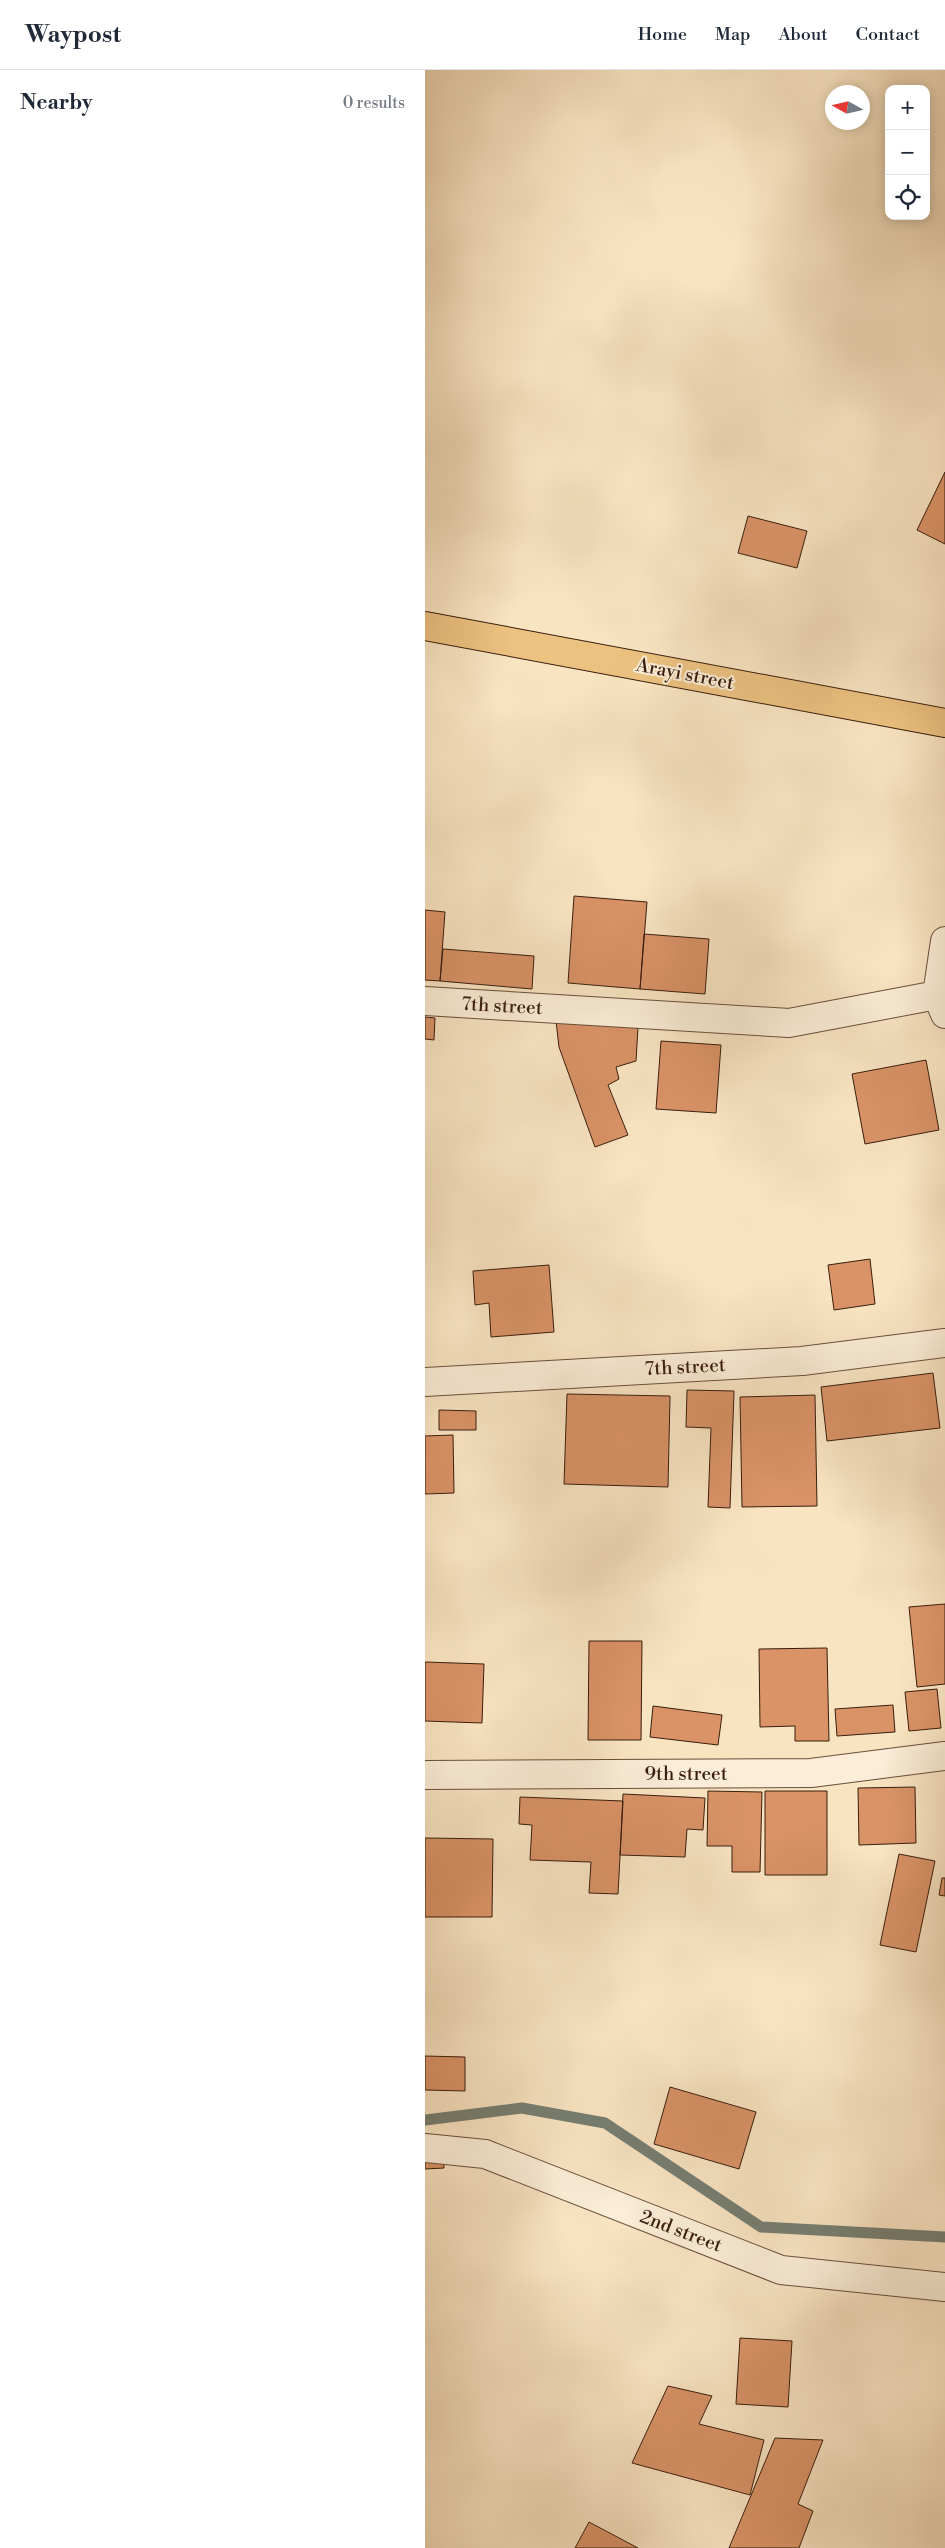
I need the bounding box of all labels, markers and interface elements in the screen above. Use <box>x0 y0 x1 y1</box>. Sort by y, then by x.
text: Waypost <box>25 20 121 50</box>
text: Home <box>638 23 687 46</box>
text: Map <box>715 23 751 46</box>
text: About <box>779 23 828 46</box>
text: Contact <box>856 23 920 46</box>
north arrow <box>825 85 870 130</box>
map controls <box>885 85 930 220</box>
button: + <box>885 85 930 130</box>
text: Nearby <box>20 90 93 116</box>
text: 0 results <box>343 93 405 113</box>
button: − <box>885 130 930 175</box>
button: locate <box>885 175 930 220</box>
street label: Arayi street <box>633 653 736 695</box>
street label: 7th street <box>461 992 543 1020</box>
street label: 7th street <box>644 1353 726 1381</box>
street label: 9th street <box>645 1762 728 1786</box>
street label: 2nd street <box>637 2204 726 2258</box>

